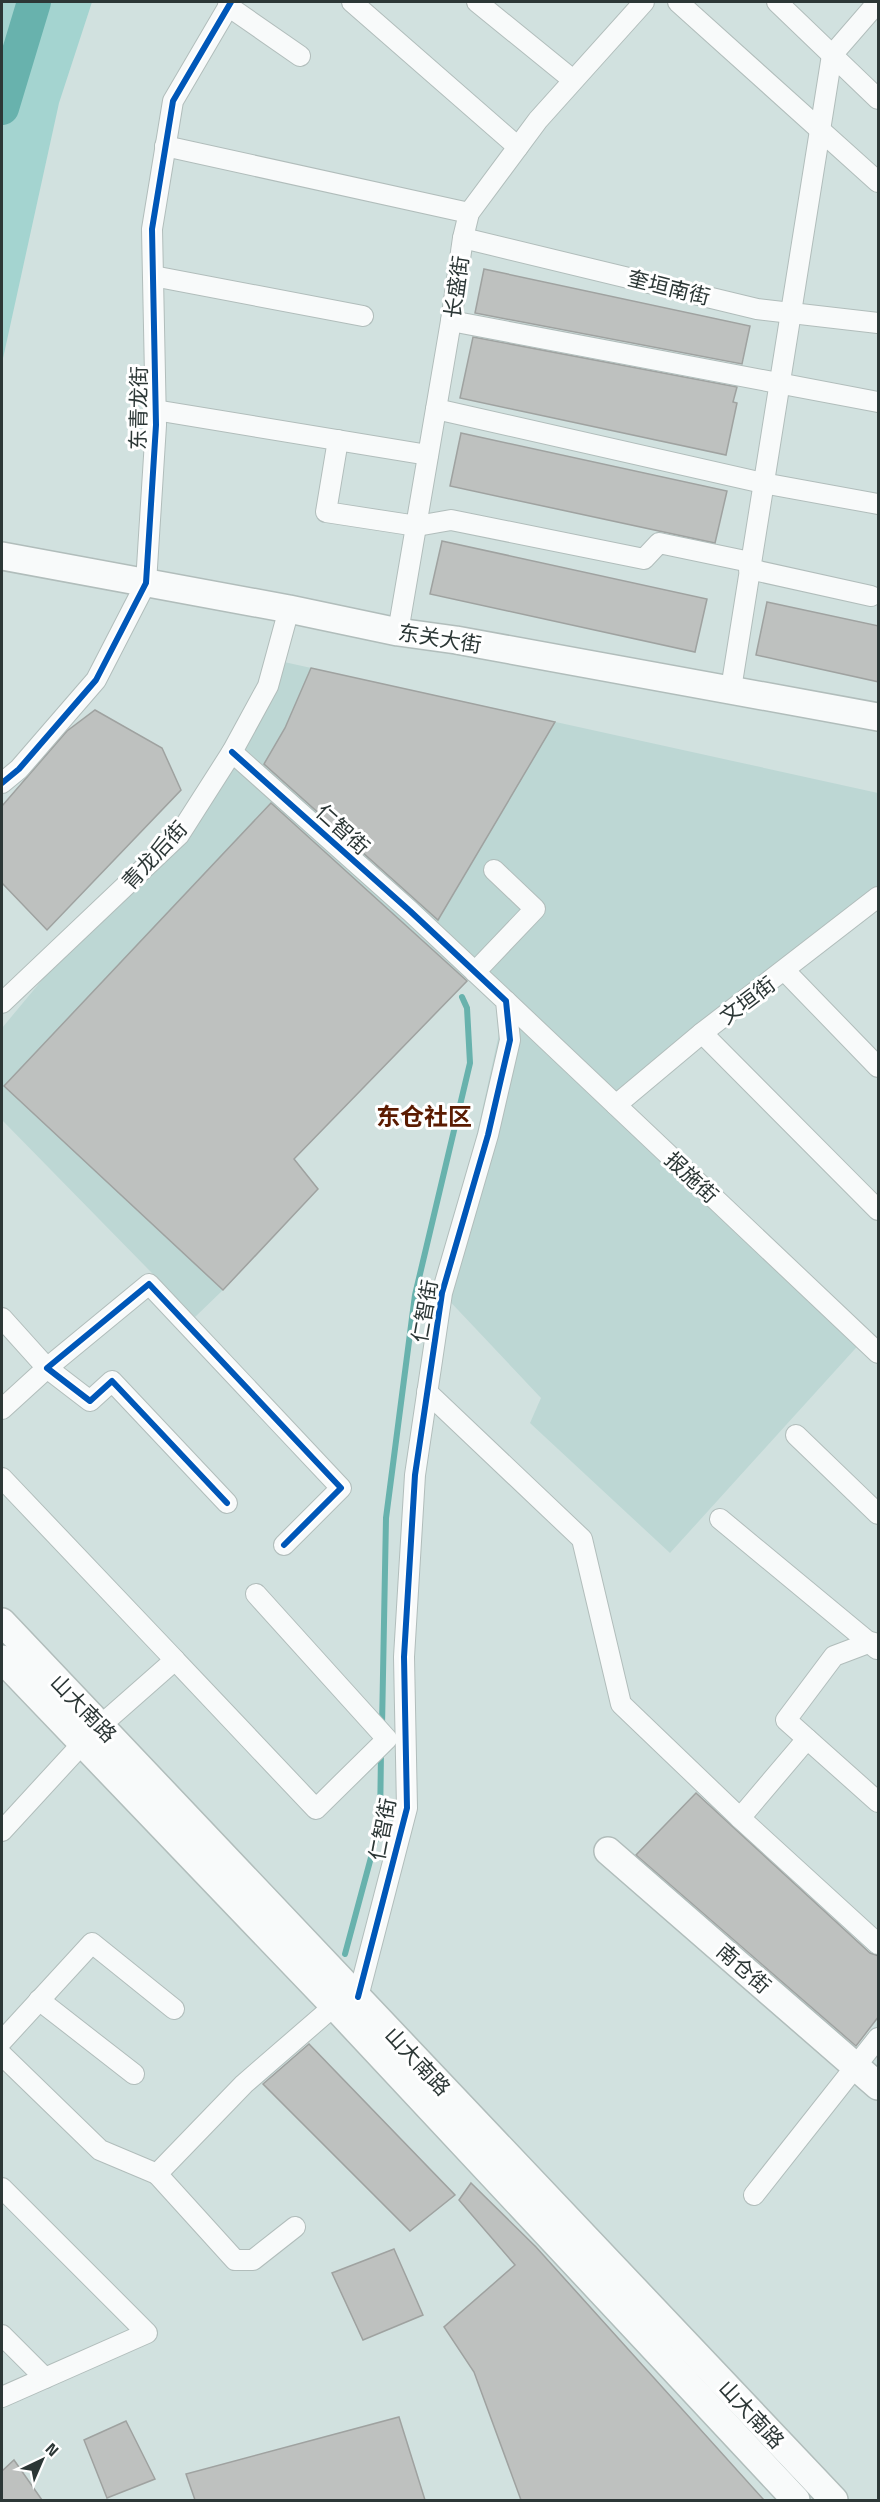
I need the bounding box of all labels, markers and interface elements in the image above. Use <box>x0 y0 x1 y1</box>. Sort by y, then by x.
street label: 长盛街 <box>436 254 476 320</box>
street label: 奎垣南街 <box>624 261 714 313</box>
street label: 东青龙街 <box>121 366 155 450</box>
street label: 东关大街 <box>396 616 484 660</box>
street label: 仁智街 <box>309 796 377 862</box>
street label: 青龙后街 <box>114 813 194 897</box>
street label: 文垣街 <box>712 968 782 1032</box>
district label: 东仓社区 <box>376 1098 472 1134</box>
street label: 报施街 <box>658 1144 726 1210</box>
street label: 仁智街 <box>403 1277 445 1345</box>
street label: 山大南路 <box>43 1667 125 1749</box>
street label: 仁智街 <box>360 1795 404 1863</box>
street label: 南仓街 <box>710 1935 778 2001</box>
street label: 山大南路 <box>378 2019 458 2103</box>
street label: 山大南路 <box>712 2372 792 2456</box>
north arrow <box>12 2430 72 2490</box>
text: N <box>40 2437 65 2462</box>

